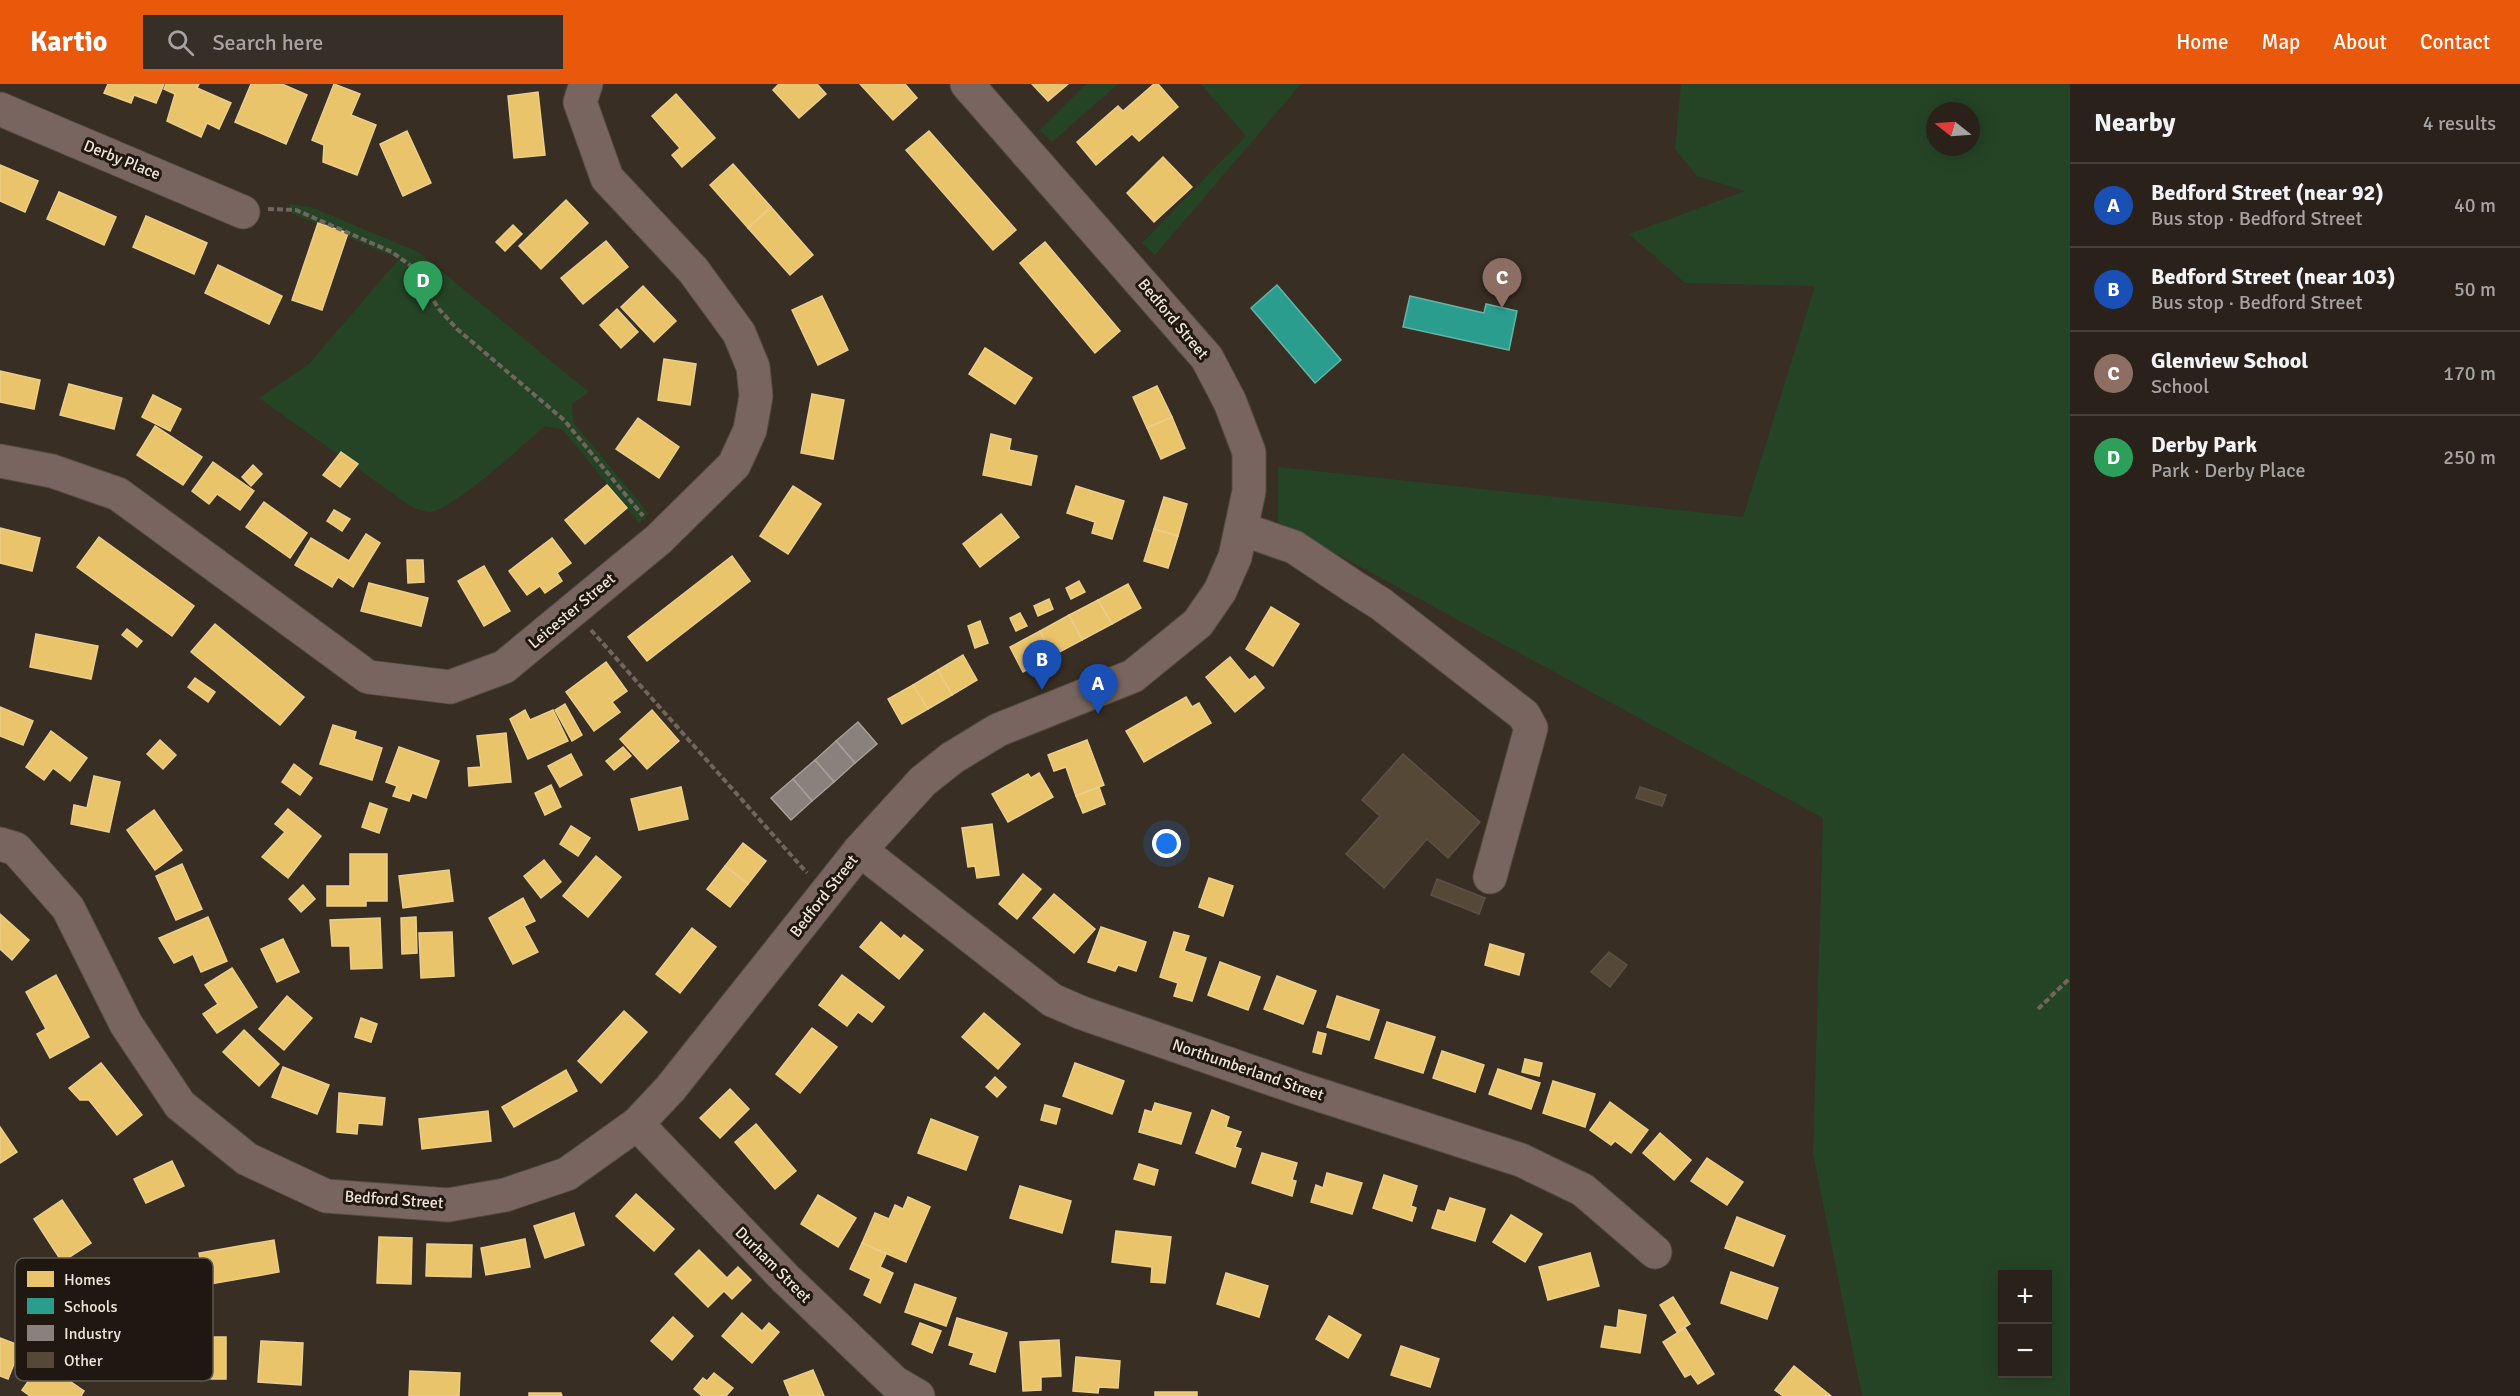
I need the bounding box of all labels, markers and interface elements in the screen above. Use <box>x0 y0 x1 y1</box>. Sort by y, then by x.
search box <box>143 15 563 69</box>
text: Kartio <box>30 25 107 59</box>
icon: search <box>164 26 197 59</box>
text: Search here <box>212 29 323 56</box>
text: Home <box>2176 29 2229 55</box>
text: Map <box>2262 29 2300 55</box>
text: About <box>2333 29 2387 55</box>
text: Contact <box>2420 29 2490 55</box>
north arrow <box>1926 102 1980 156</box>
text: Nearby <box>2094 107 2175 139</box>
text: 4 results <box>2423 111 2496 136</box>
street label: Derby Place <box>81 136 163 184</box>
text: Bedford Street (near 92) <box>2151 179 2384 206</box>
text: A <box>2107 193 2120 218</box>
text: 40 m <box>2454 193 2496 218</box>
text: Bus stop · Bedford Street <box>2151 206 2363 231</box>
pin: C <box>1482 258 1522 308</box>
pin: D <box>404 262 442 311</box>
text: Bedford Street (near 103) <box>2151 263 2396 290</box>
street label: Bedford Street <box>1133 275 1213 364</box>
text: B <box>2107 277 2120 302</box>
text: 50 m <box>2454 277 2496 302</box>
text: Bus stop · Bedford Street <box>2151 290 2363 315</box>
text: Glenview School <box>2151 347 2308 374</box>
text: C <box>2107 361 2120 386</box>
text: 170 m <box>2443 361 2496 386</box>
text: School <box>2151 374 2209 399</box>
text: Derby Park <box>2151 431 2257 458</box>
text: D <box>2107 445 2120 470</box>
text: 250 m <box>2443 445 2496 470</box>
text: Park · Derby Place <box>2151 458 2306 483</box>
street label: Leicester Street <box>524 569 620 653</box>
pin: B <box>1022 640 1062 690</box>
pin: A <box>1078 664 1118 714</box>
your location <box>1152 829 1181 858</box>
street label: Bedford Street <box>786 850 863 941</box>
street label: Northumberland Street <box>1170 1035 1327 1105</box>
street label: Bedford Street <box>344 1187 445 1213</box>
street label: Durham Street <box>731 1223 816 1308</box>
legend <box>15 1258 213 1381</box>
text: Homes <box>64 1270 111 1290</box>
map controls <box>1998 1270 2052 1378</box>
button: + <box>1998 1270 2052 1324</box>
text: Schools <box>64 1297 117 1317</box>
text: Industry <box>64 1324 122 1344</box>
button: − <box>1998 1324 2052 1378</box>
text: Other <box>64 1351 103 1371</box>

